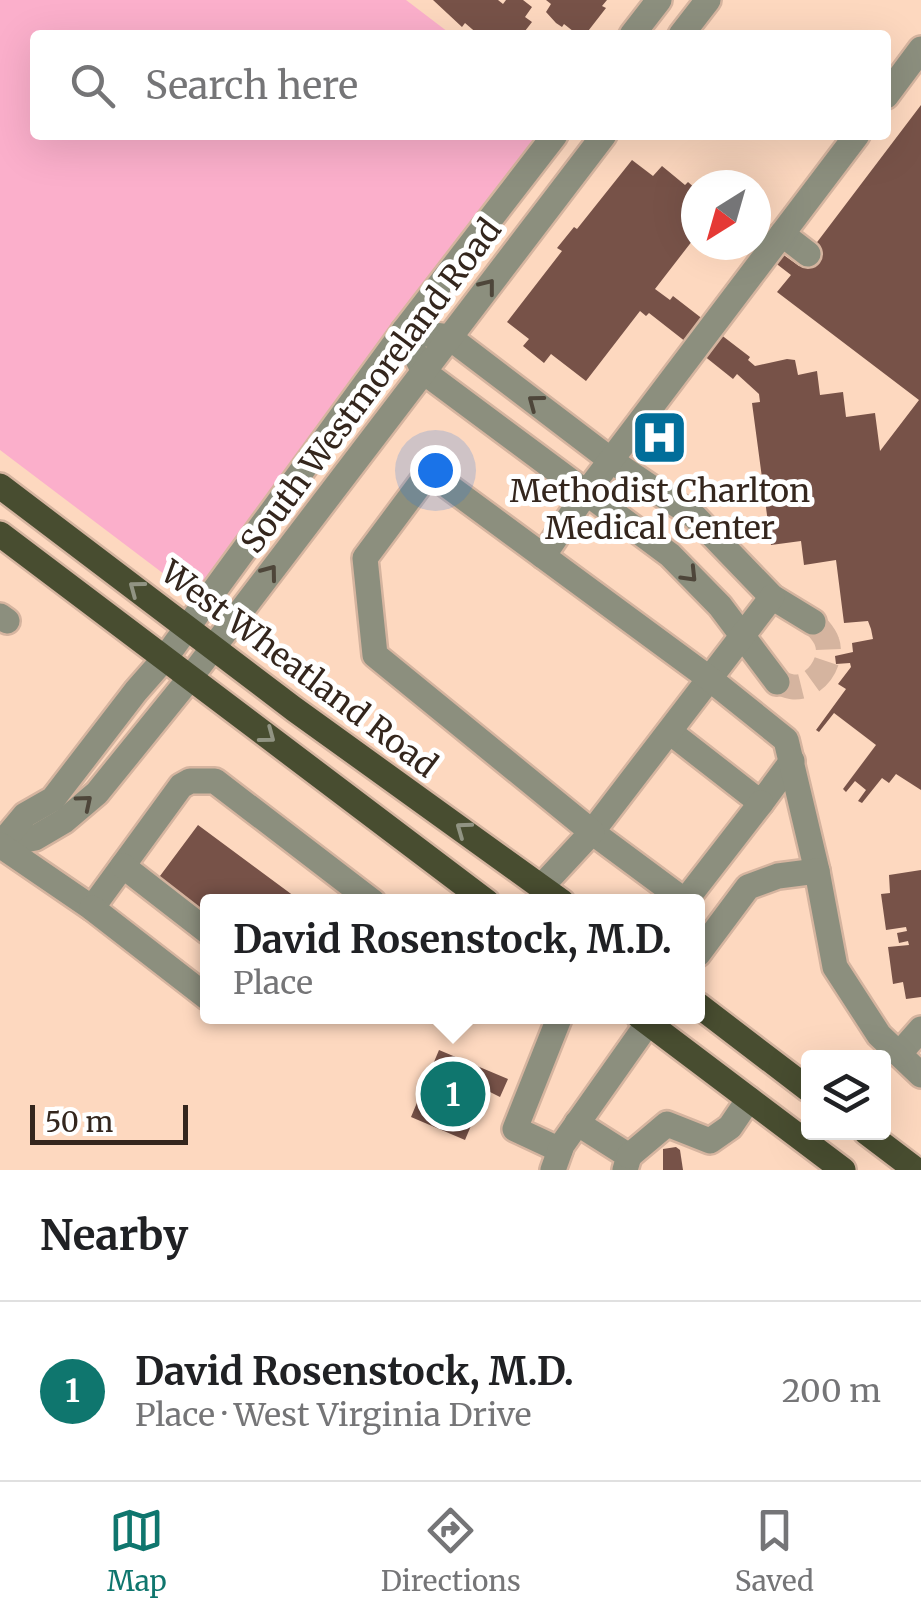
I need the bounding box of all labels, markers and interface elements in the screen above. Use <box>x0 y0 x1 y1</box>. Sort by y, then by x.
search box <box>30 30 891 140</box>
icon: search <box>65 58 120 113</box>
text: Search here <box>145 62 358 109</box>
north arrow <box>681 170 771 260</box>
street label: South Westmoreland Road <box>232 211 510 561</box>
one-way arrow <box>476 279 494 297</box>
one-way arrow <box>528 396 546 414</box>
hospital icon: Methodist Charlton Medical Center <box>630 407 690 467</box>
your location <box>410 445 461 496</box>
place label: Methodist Charlton Medical Center <box>510 471 810 548</box>
street label: West Wheatland Road <box>152 551 445 786</box>
one-way arrow <box>678 564 696 582</box>
one-way arrow <box>259 565 276 583</box>
one-way arrow <box>129 582 147 599</box>
one-way arrow <box>257 725 275 742</box>
one-way arrow <box>74 796 92 814</box>
one-way arrow <box>456 824 474 841</box>
popup <box>200 894 705 1024</box>
text: David Rosenstock, M.D. <box>233 916 672 963</box>
text: Place <box>233 963 313 1003</box>
map controls <box>801 1050 891 1140</box>
button: layers <box>801 1050 891 1140</box>
pin: 1 <box>420 1056 486 1132</box>
scale bar <box>30 1100 188 1144</box>
text: 50 m <box>45 1104 113 1140</box>
text: Nearby <box>40 1209 188 1261</box>
text: David Rosenstock, M.D. <box>135 1348 574 1395</box>
text: 1 <box>65 1371 80 1411</box>
text: 200 m <box>782 1371 881 1411</box>
text: Place · West Virginia Drive <box>135 1395 532 1435</box>
tab: Map <box>107 1503 167 1599</box>
tab: Directions <box>381 1503 521 1599</box>
tab: Saved <box>735 1503 814 1599</box>

